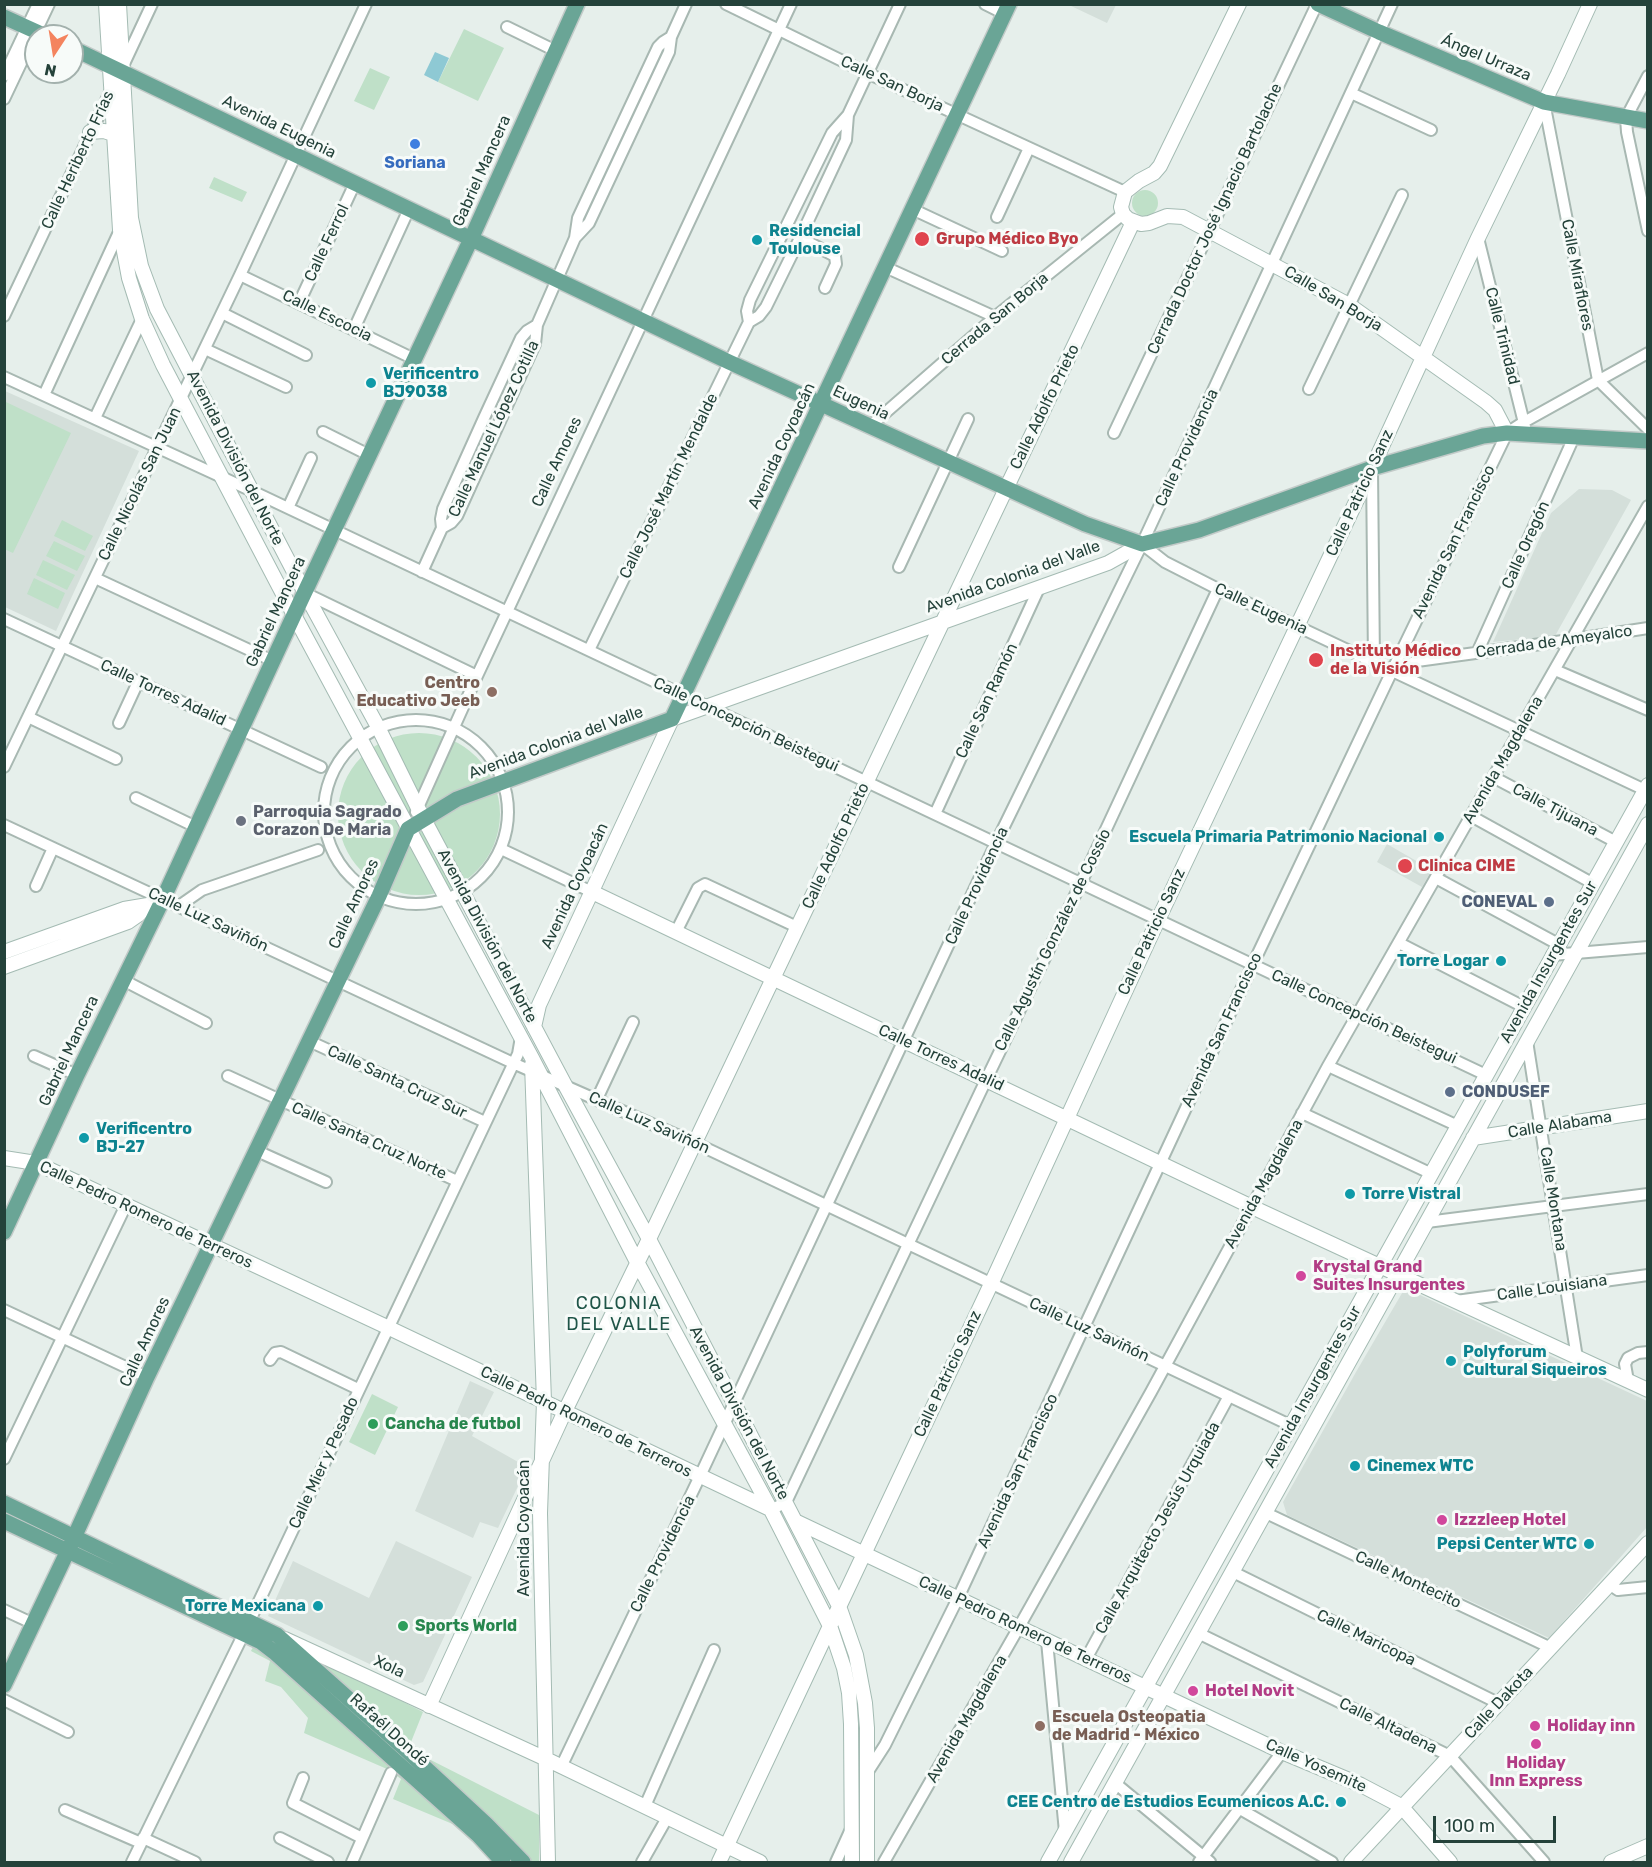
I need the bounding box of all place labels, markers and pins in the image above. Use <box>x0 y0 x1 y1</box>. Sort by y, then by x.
marker: Soriana <box>408 137 422 151</box>
place label: Soriana <box>384 153 446 173</box>
place label: Residencial Toulouse <box>769 221 861 259</box>
place label: Grupo Médico Byo <box>936 229 1079 249</box>
marker: Grupo Médico Byo <box>913 230 931 248</box>
marker: Residencial Toulouse <box>750 233 764 247</box>
place label: Verificentro BJ9038 <box>383 364 479 402</box>
marker: Verificentro BJ9038 <box>364 376 378 390</box>
place label: Instituto Médico de la Visión <box>1330 641 1461 679</box>
marker: Instituto Médico de la Visión <box>1307 651 1325 669</box>
place label: Centro Educativo Jeeb <box>356 673 480 711</box>
marker: Centro Educativo Jeeb <box>485 685 499 699</box>
place label: Parroquia Sagrado Corazon De Maria <box>253 802 402 840</box>
marker: Parroquia Sagrado Corazon De Maria <box>234 814 248 828</box>
place label: Escuela Primaria Patrimonio Nacional <box>1129 827 1427 847</box>
marker: Escuela Primaria Patrimonio Nacional <box>1432 830 1446 844</box>
place label: Clinica CIME <box>1418 856 1515 876</box>
marker: Clinica CIME <box>1396 857 1414 875</box>
place label: CONEVAL <box>1461 892 1537 912</box>
marker: CONEVAL <box>1542 895 1556 909</box>
place label: Torre Logar <box>1397 951 1489 971</box>
marker: Torre Logar <box>1494 954 1508 968</box>
place label: CONDUSEF <box>1462 1082 1550 1102</box>
marker: CONDUSEF <box>1443 1085 1457 1099</box>
place label: Verificentro BJ-27 <box>96 1119 192 1157</box>
marker: Verificentro BJ-27 <box>77 1131 91 1145</box>
place label: Torre Vistral <box>1362 1184 1461 1204</box>
marker: Torre Vistral <box>1343 1187 1357 1201</box>
place label: Krystal Grand Suites Insurgentes <box>1313 1257 1465 1295</box>
marker: Krystal Grand Suites Insurgentes <box>1294 1269 1308 1283</box>
place label: Polyforum Cultural Siqueiros <box>1463 1342 1607 1380</box>
marker: Polyforum Cultural Siqueiros <box>1444 1354 1458 1368</box>
place label: Cancha de futbol <box>385 1414 521 1434</box>
marker: Cancha de futbol <box>366 1417 380 1431</box>
place label: Cinemex WTC <box>1367 1456 1474 1476</box>
marker: Cinemex WTC <box>1348 1459 1362 1473</box>
place label: Izzzleep Hotel <box>1454 1510 1566 1530</box>
marker: Izzzleep Hotel <box>1435 1513 1449 1527</box>
place label: Pepsi Center WTC <box>1437 1534 1577 1554</box>
marker: Pepsi Center WTC <box>1582 1537 1596 1551</box>
place label: Torre Mexicana <box>185 1596 306 1616</box>
marker: Torre Mexicana <box>311 1599 325 1613</box>
place label: Sports World <box>415 1616 517 1636</box>
marker: Sports World <box>396 1619 410 1633</box>
place label: Hotel Novit <box>1205 1681 1294 1701</box>
marker: Hotel Novit <box>1186 1684 1200 1698</box>
place label: Escuela Osteopatia de Madrid - México <box>1052 1707 1206 1745</box>
place label: Holiday inn <box>1547 1716 1635 1736</box>
marker: Escuela Osteopatia de Madrid - México <box>1033 1719 1047 1733</box>
marker: Holiday inn <box>1528 1719 1542 1733</box>
marker: Holiday Inn Express <box>1529 1737 1543 1751</box>
place label: Holiday Inn Express <box>1489 1753 1583 1791</box>
place label: CEE Centro de Estudios Ecumenicos A.C. <box>1007 1792 1329 1812</box>
marker: CEE Centro de Estudios Ecumenicos A.C. <box>1334 1795 1348 1809</box>

